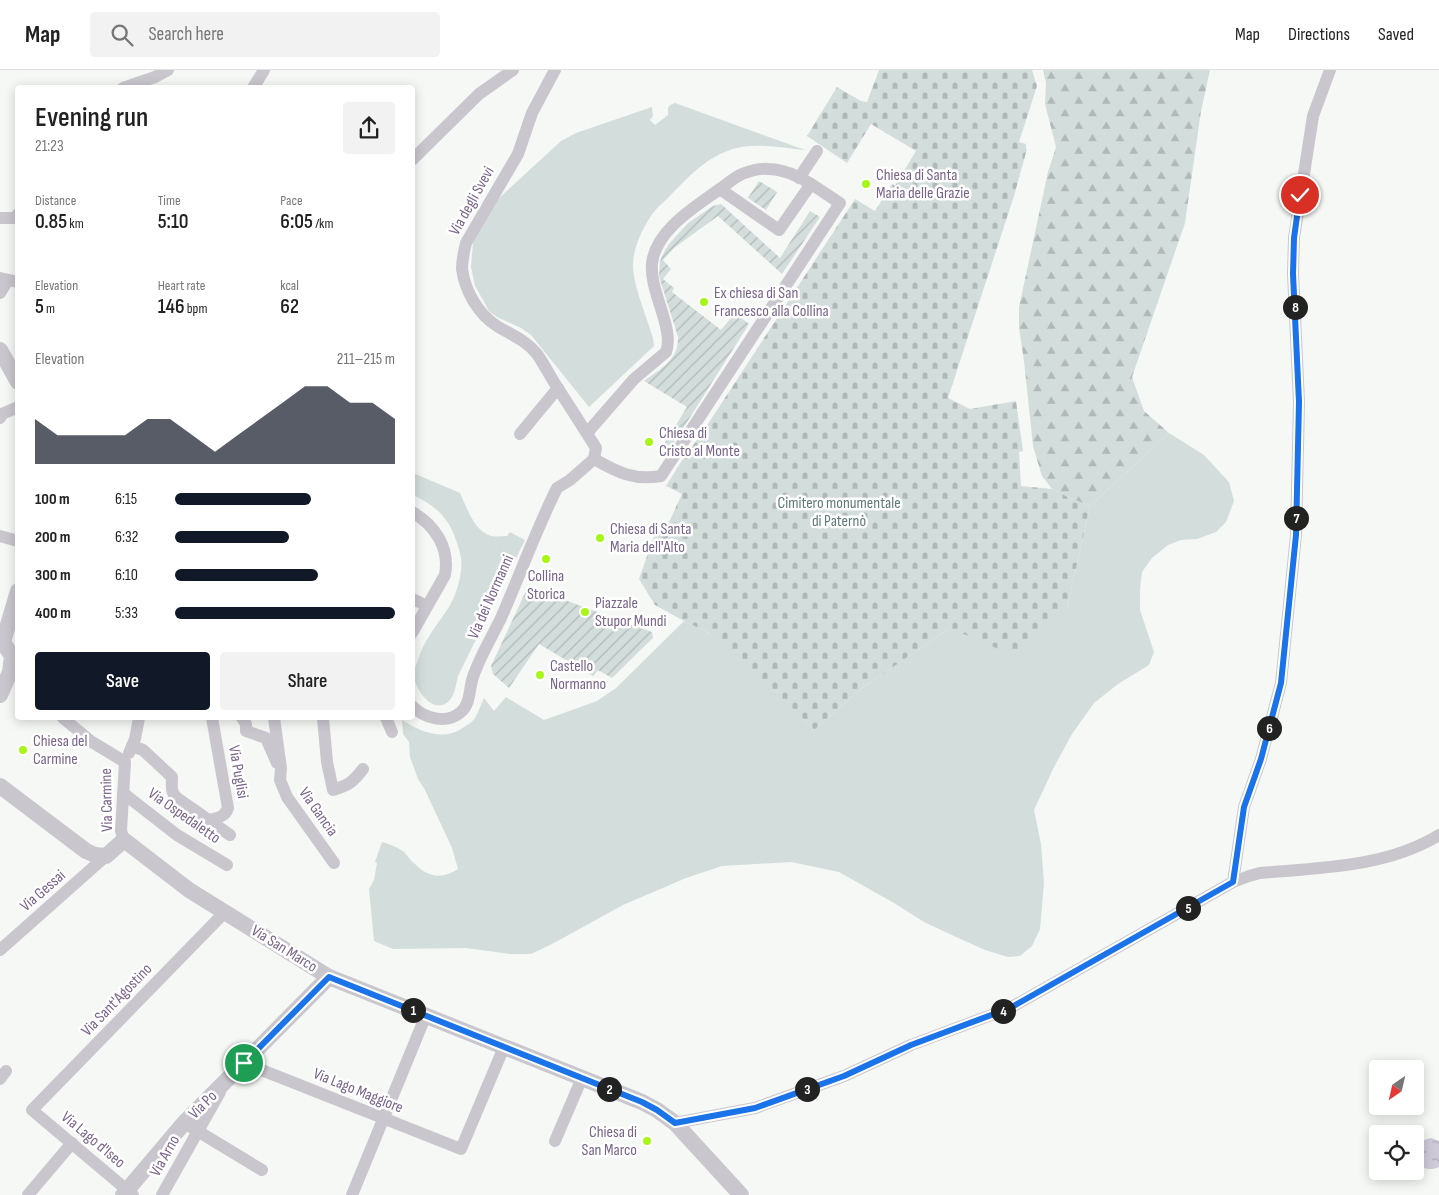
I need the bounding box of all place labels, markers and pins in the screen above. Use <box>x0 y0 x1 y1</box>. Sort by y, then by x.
place label: Chiesa di Santa Maria delle Grazie <box>876 166 970 203</box>
pin <box>1279 174 1321 216</box>
marker: Chiesa di Santa Maria delle Grazie <box>860 178 872 190</box>
place label: Ex chiesa di San Francesco alla Collina <box>714 284 829 321</box>
pin: 8 <box>1282 294 1308 320</box>
marker: Ex chiesa di San Francesco alla Collina <box>698 296 710 308</box>
place label: Chiesa di Cristo al Monte <box>659 424 740 461</box>
marker: Chiesa di Cristo al Monte <box>643 436 655 448</box>
pin: 7 <box>1284 506 1308 530</box>
place label: Chiesa di Santa Maria dell'Alto <box>610 520 692 557</box>
marker: Chiesa di Santa Maria dell'Alto <box>594 532 606 544</box>
marker: Collina Storica <box>540 553 552 565</box>
place label: Collina Storica <box>527 567 565 604</box>
place label: Piazzale Stupor Mundi <box>595 594 667 631</box>
marker: Piazzale Stupor Mundi <box>579 606 591 618</box>
place label: Castello Normanno <box>550 657 606 694</box>
marker: Castello Normanno <box>534 669 546 681</box>
pin: 6 <box>1256 716 1282 740</box>
place label: Chiesa del Carmine <box>33 732 88 769</box>
marker: Chiesa del Carmine <box>17 744 29 756</box>
pin: 5 <box>1176 896 1200 920</box>
pin: 1 <box>400 998 426 1022</box>
pin: 4 <box>990 998 1016 1024</box>
pin <box>223 1042 265 1084</box>
pin: 2 <box>596 1076 622 1102</box>
pin: 3 <box>794 1076 820 1102</box>
place label: Chiesa di San Marco <box>582 1123 637 1160</box>
marker: Chiesa di San Marco <box>641 1135 653 1147</box>

